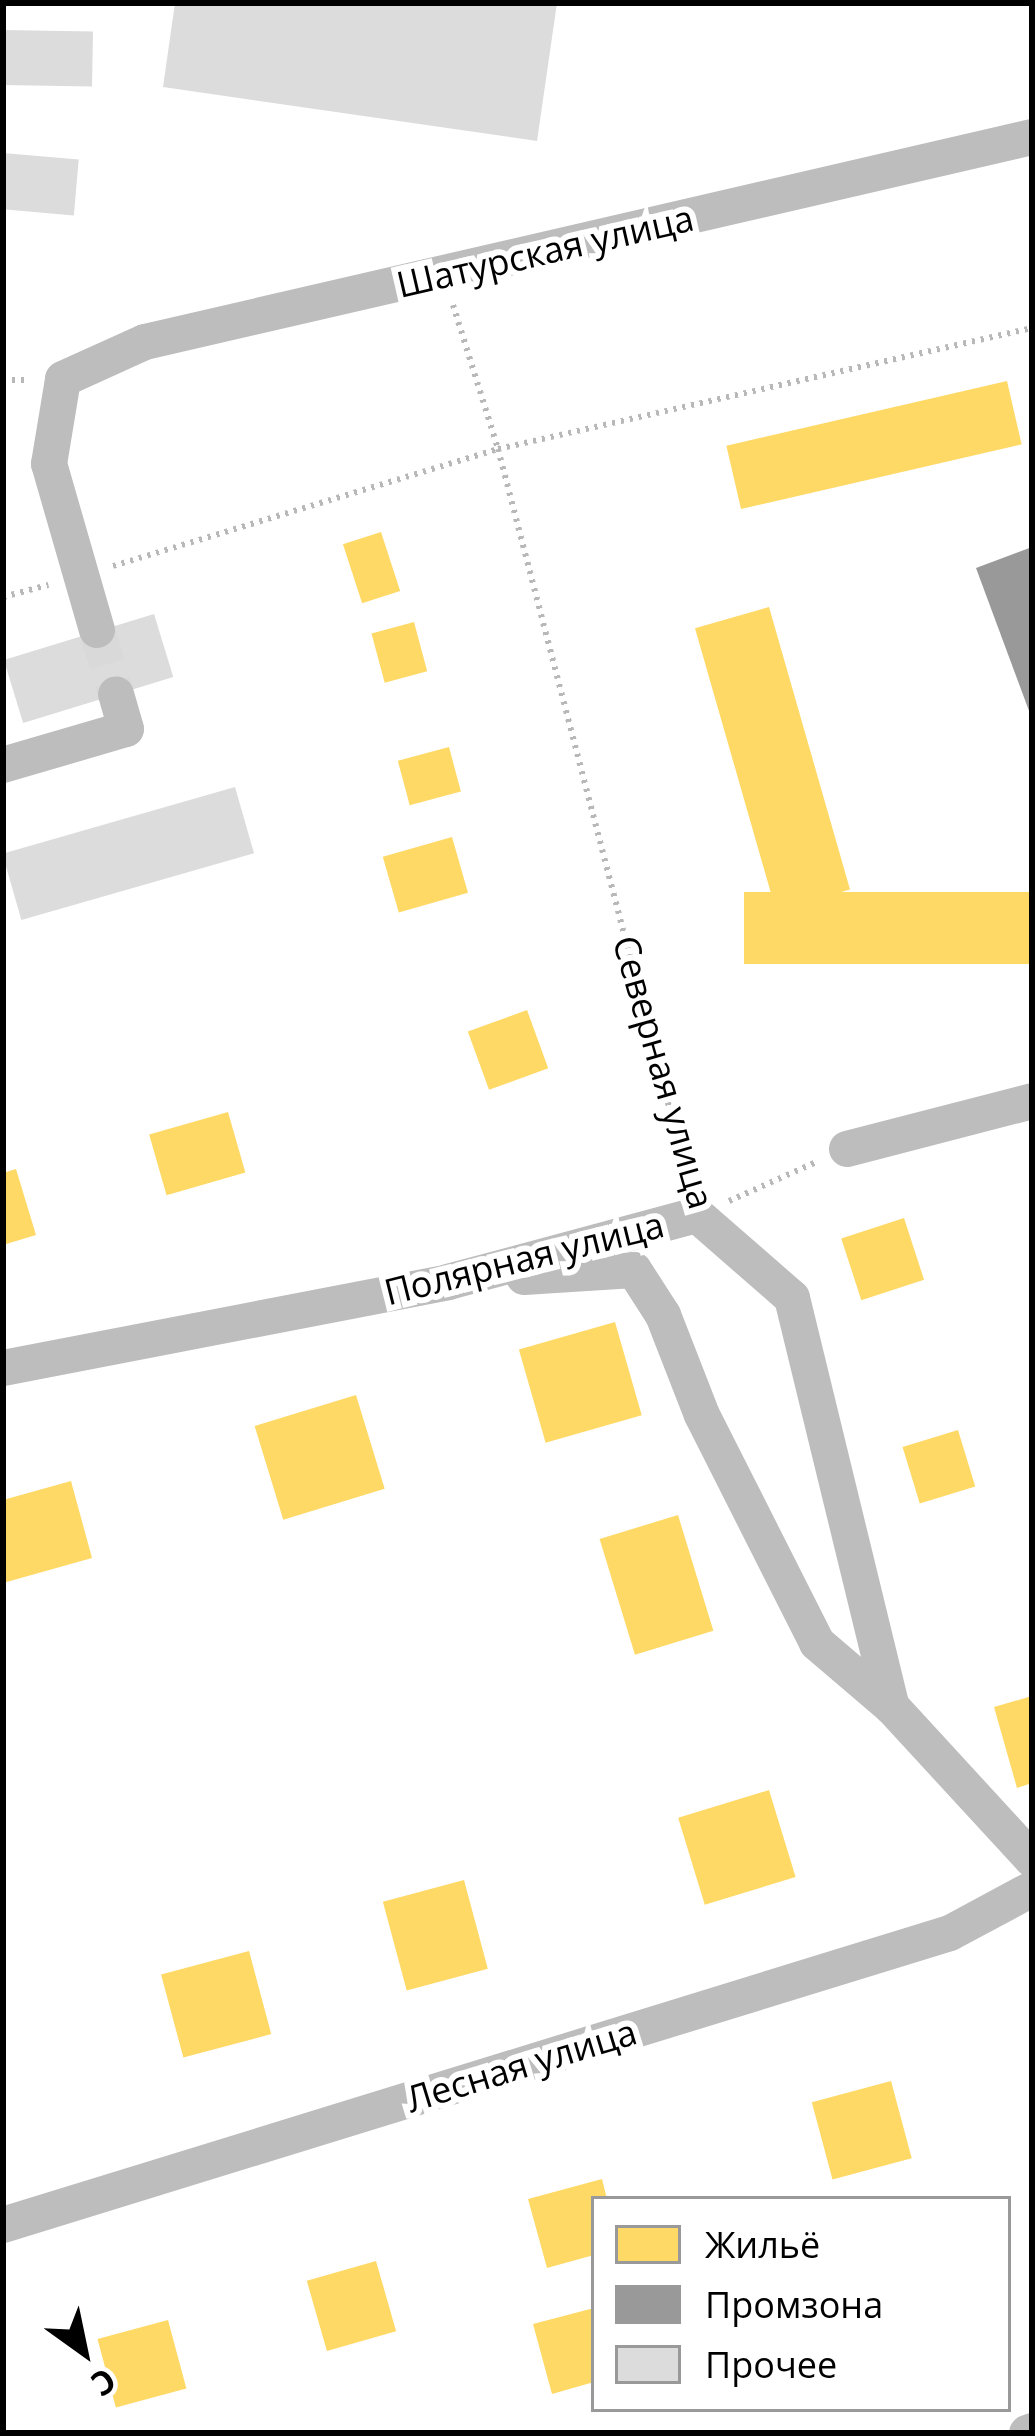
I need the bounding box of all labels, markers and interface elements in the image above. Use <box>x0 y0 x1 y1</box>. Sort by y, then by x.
street label: Шатурская улица <box>392 196 698 306</box>
street label: Северная улица <box>604 931 724 1213</box>
street label: Полярная улица <box>380 1202 668 1314</box>
street label: Лесная улица <box>400 2009 642 2121</box>
legend <box>591 2196 1011 2412</box>
text: Жильё <box>705 2220 820 2269</box>
text: Промзона <box>705 2280 883 2329</box>
north arrow <box>24 2292 144 2412</box>
text: Прочее <box>705 2340 837 2389</box>
text: С <box>83 2358 125 2407</box>

